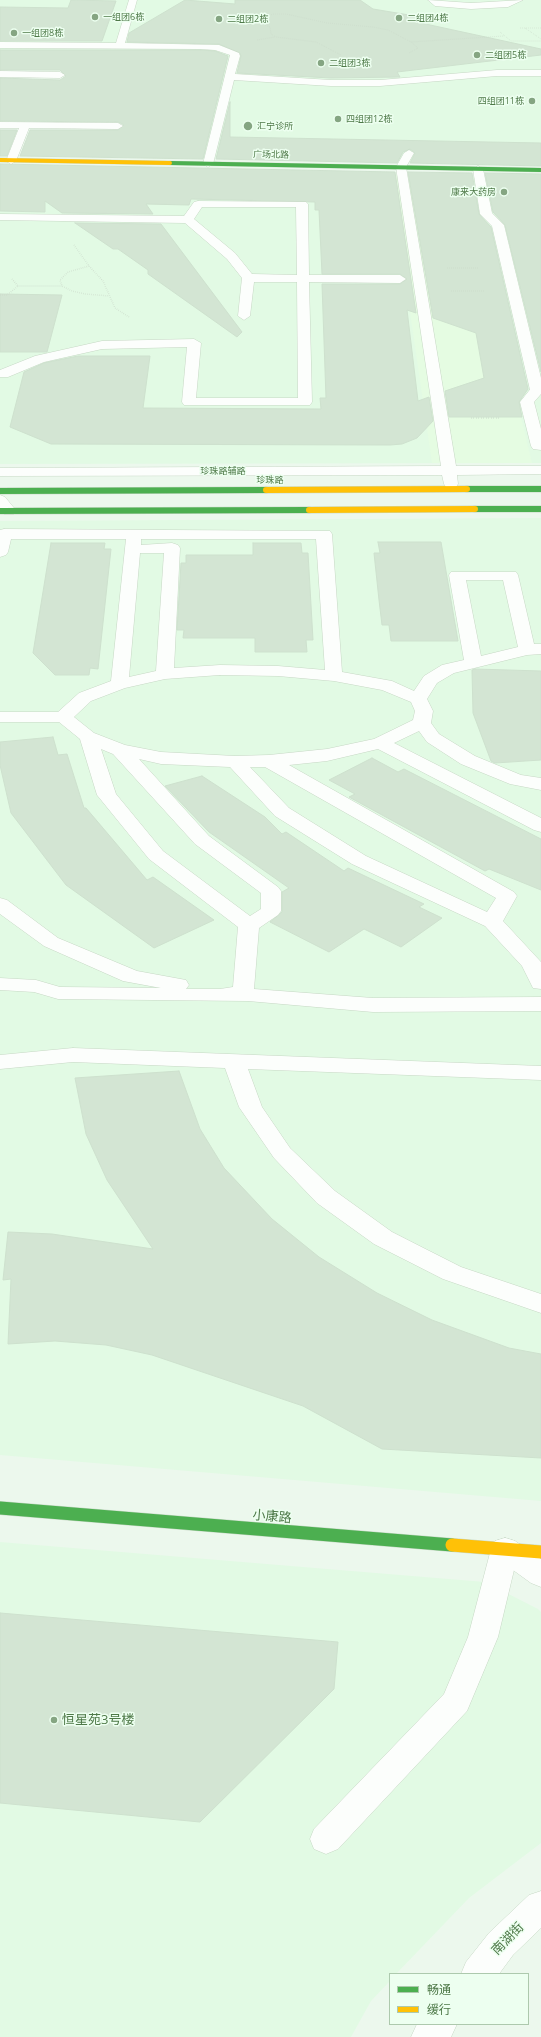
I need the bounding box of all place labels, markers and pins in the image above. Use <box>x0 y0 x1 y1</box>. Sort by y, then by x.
marker: 一组团6栋 <box>90 12 100 22</box>
place label: 一组团6栋 <box>103 12 144 22</box>
marker: 二组团4栋 <box>394 13 404 23</box>
place label: 二组团4栋 <box>407 13 448 23</box>
marker: 二组团2栋 <box>214 14 224 24</box>
place label: 二组团2栋 <box>227 14 268 24</box>
marker: 一组团8栋 <box>9 28 19 38</box>
place label: 一组团8栋 <box>22 28 63 38</box>
marker: 二组团5栋 <box>472 50 482 60</box>
place label: 二组团5栋 <box>485 50 526 60</box>
marker: 二组团3栋 <box>316 58 326 68</box>
place label: 二组团3栋 <box>329 58 370 68</box>
place label: 四组团11栋 <box>478 96 524 106</box>
marker: 四组团11栋 <box>527 96 537 106</box>
marker: 四组团12栋 <box>333 114 343 124</box>
place label: 四组团12栋 <box>346 114 392 124</box>
marker: 汇宁诊所 <box>242 120 254 132</box>
place label: 汇宁诊所 <box>257 121 293 131</box>
place label: 康来大药房 <box>451 187 496 197</box>
marker: 康来大药房 <box>499 187 509 197</box>
place label: 恒星苑3号楼 <box>62 1712 134 1728</box>
marker: 恒星苑3号楼 <box>49 1715 59 1725</box>

